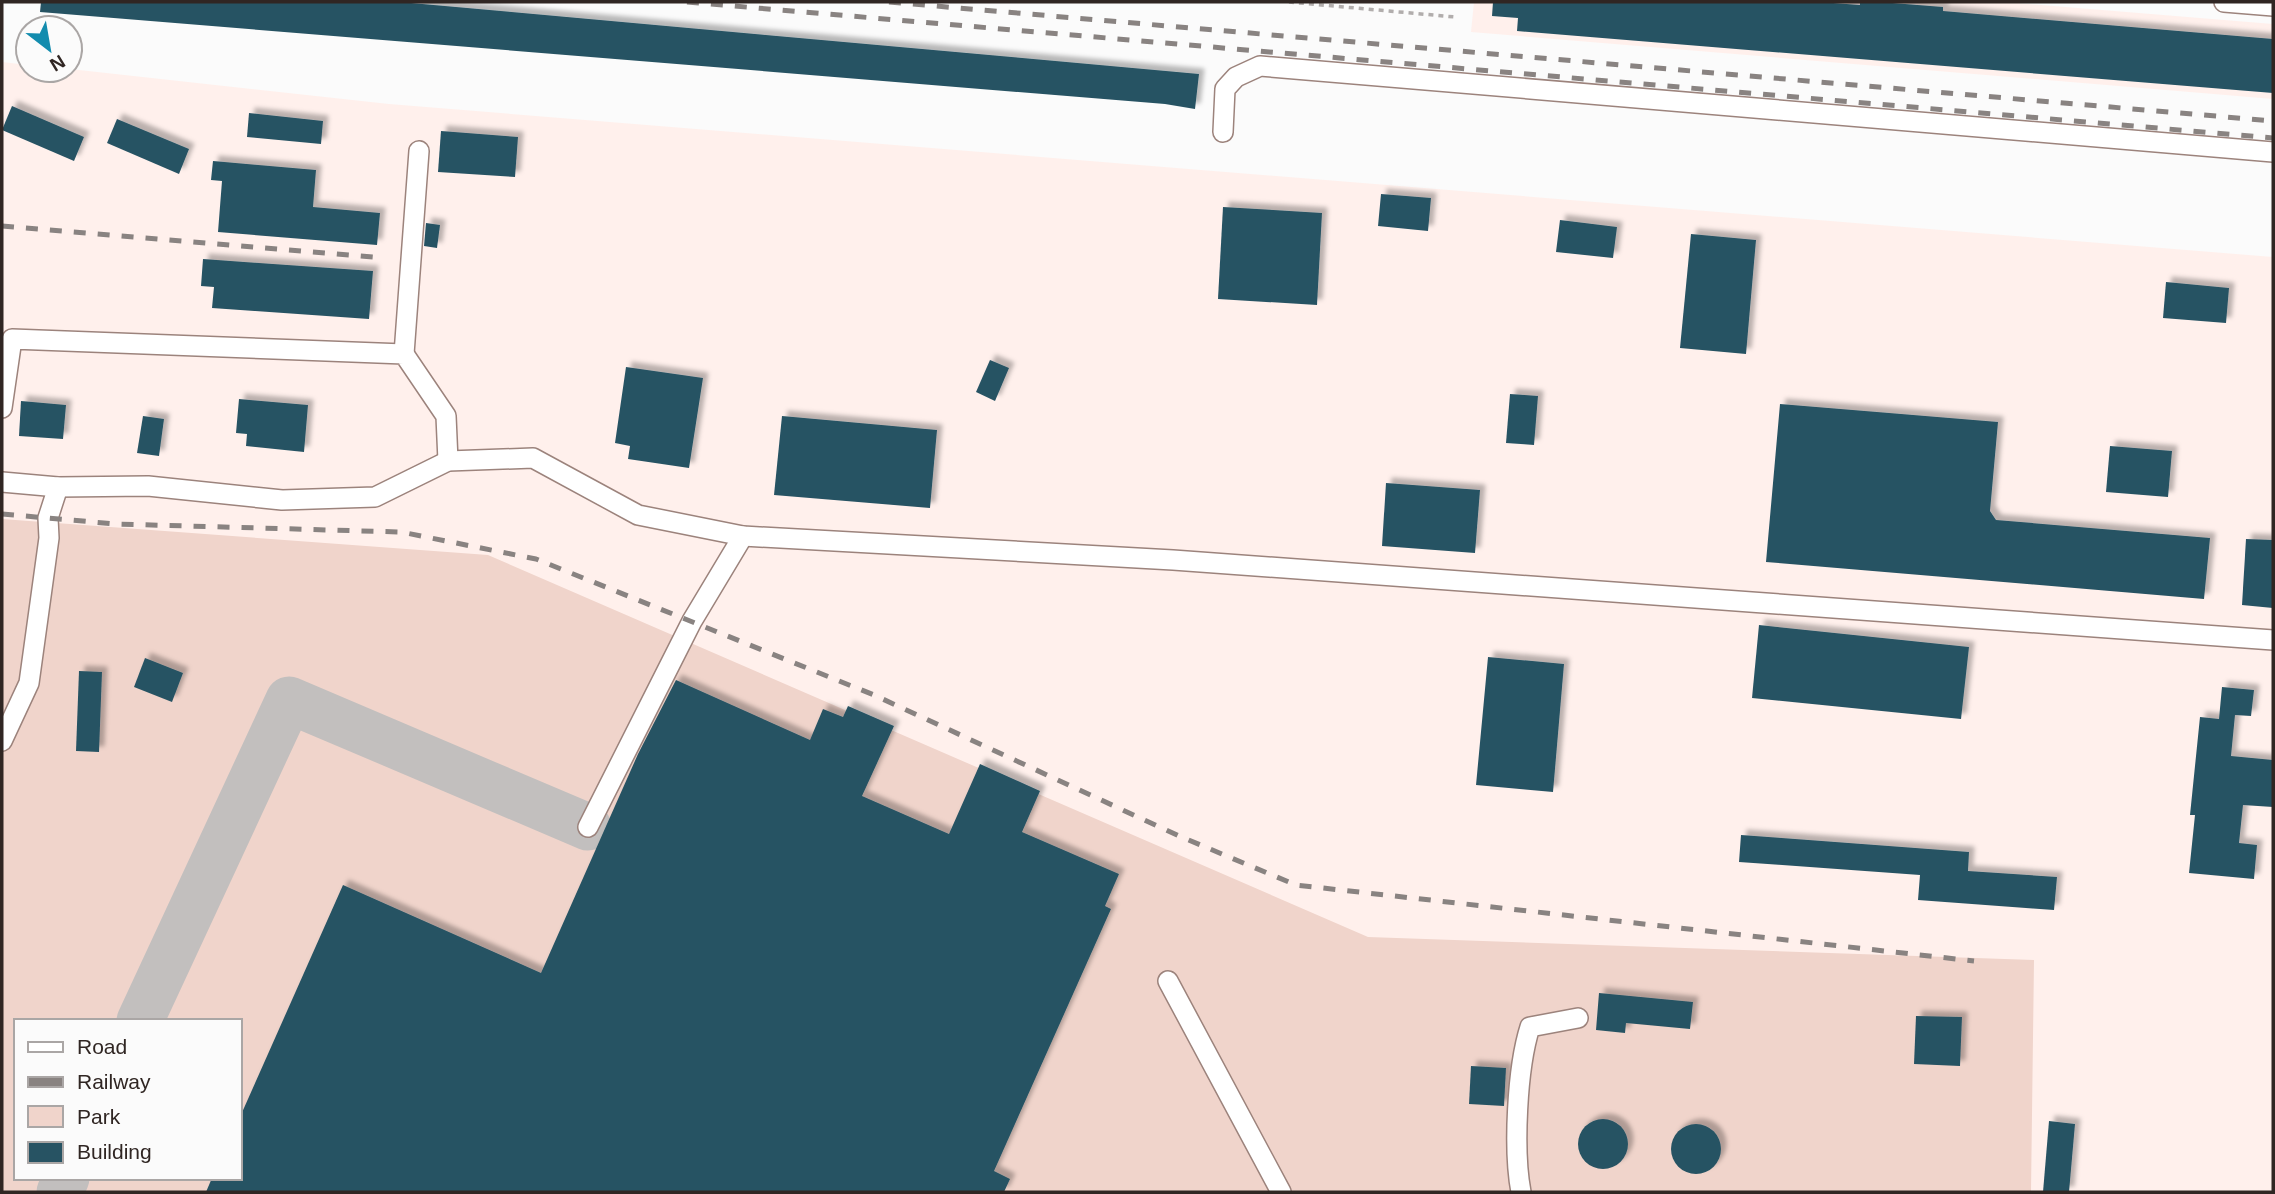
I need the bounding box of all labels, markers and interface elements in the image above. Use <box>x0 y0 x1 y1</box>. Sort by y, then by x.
north arrow <box>14 14 84 84</box>
text: N <box>46 51 69 76</box>
legend <box>14 1019 242 1180</box>
text: Road <box>77 1035 127 1058</box>
text: Railway <box>77 1070 151 1093</box>
text: Park <box>77 1105 121 1128</box>
text: Building <box>77 1140 152 1163</box>

